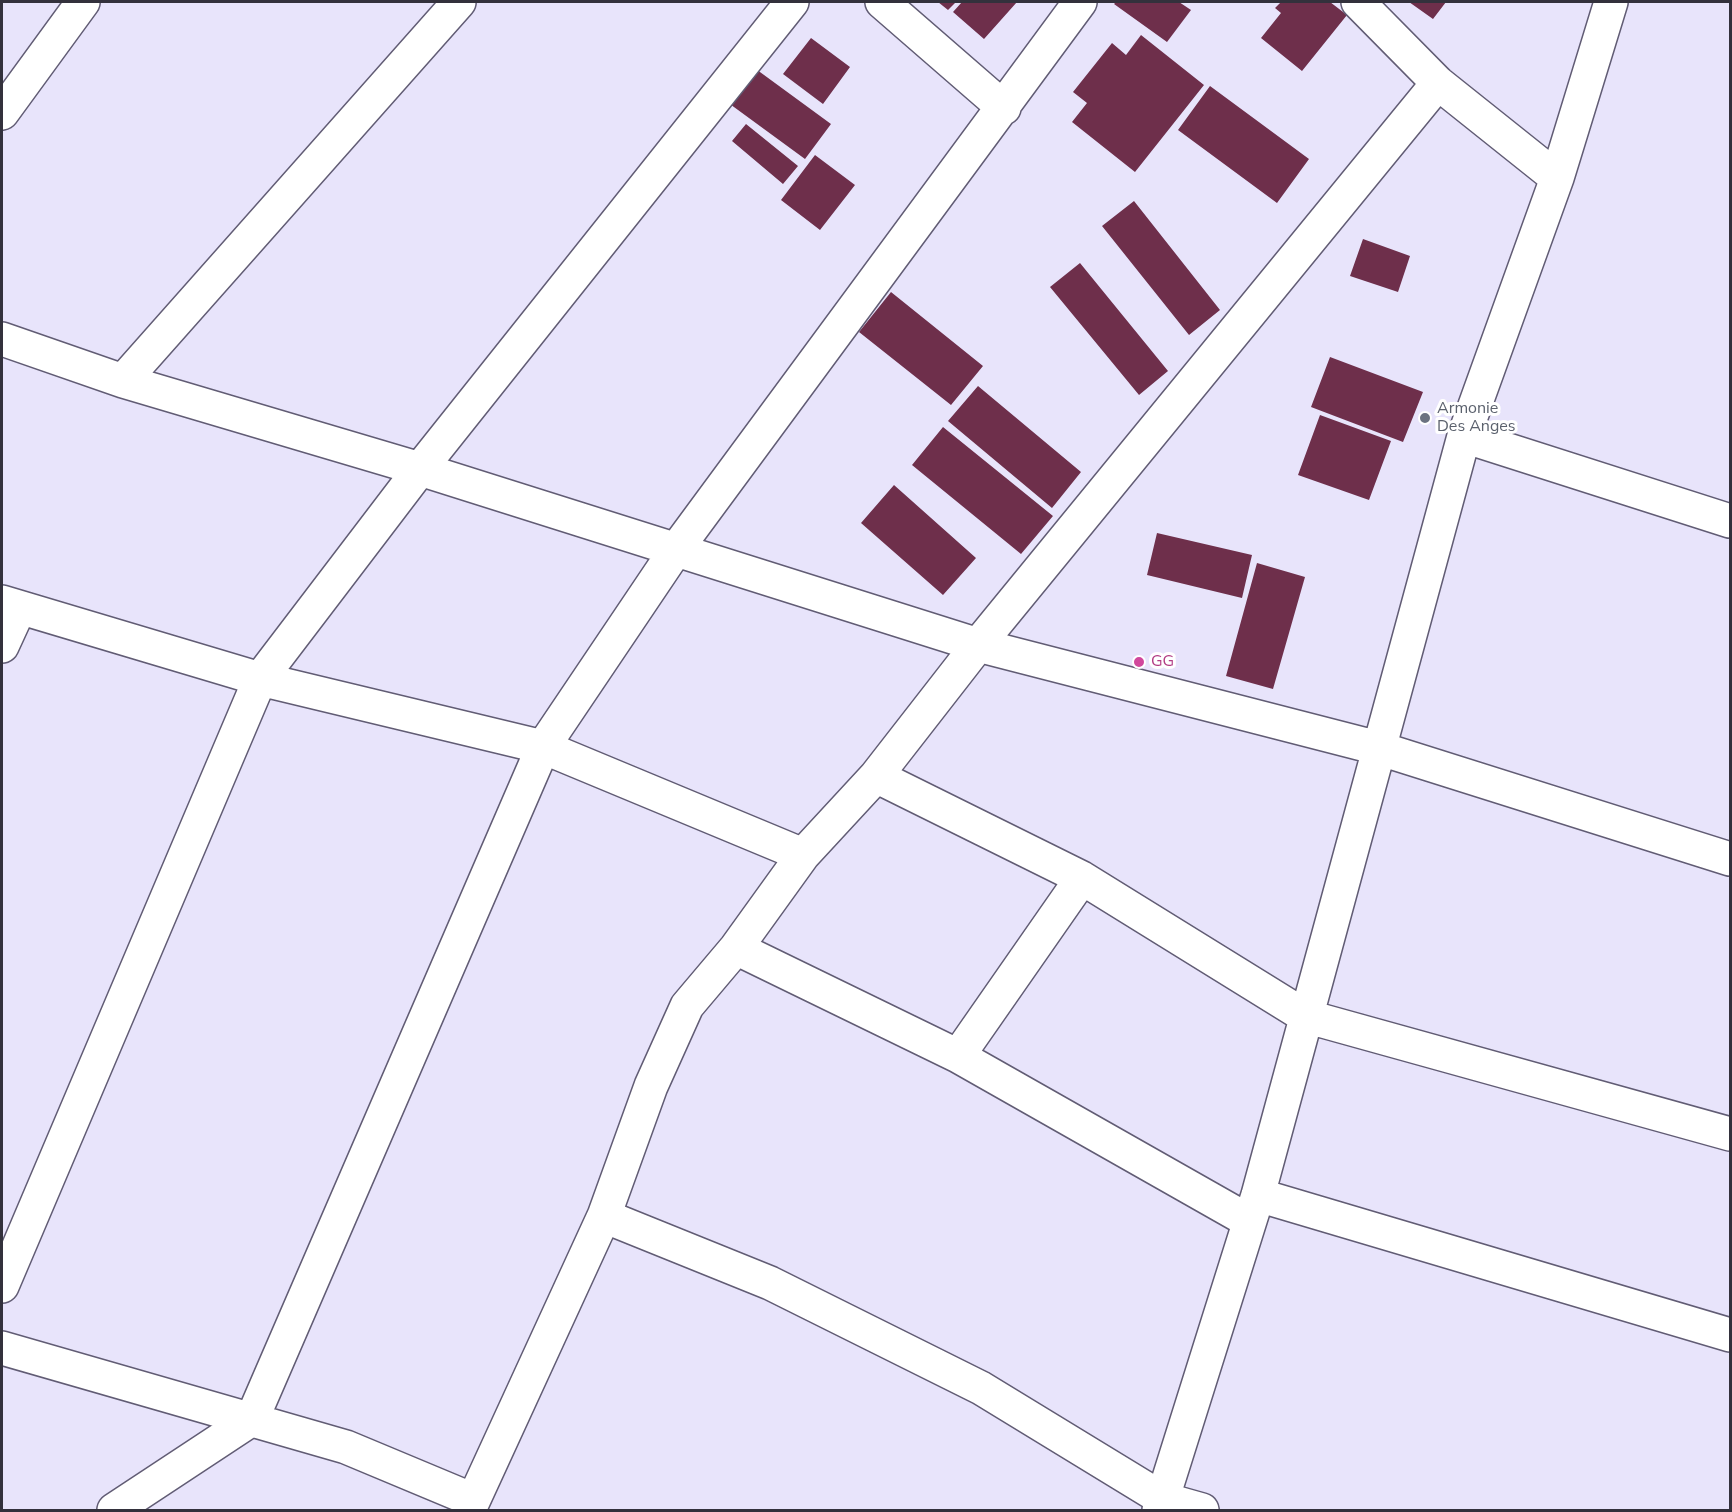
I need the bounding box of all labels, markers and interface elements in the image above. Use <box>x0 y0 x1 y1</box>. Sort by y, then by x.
place label: Armonie Des Anges <box>1437 399 1516 437</box>
marker: Armonie Des Anges <box>1418 411 1432 425</box>
place label: GG <box>1151 652 1174 672</box>
marker: GG <box>1132 655 1146 669</box>

